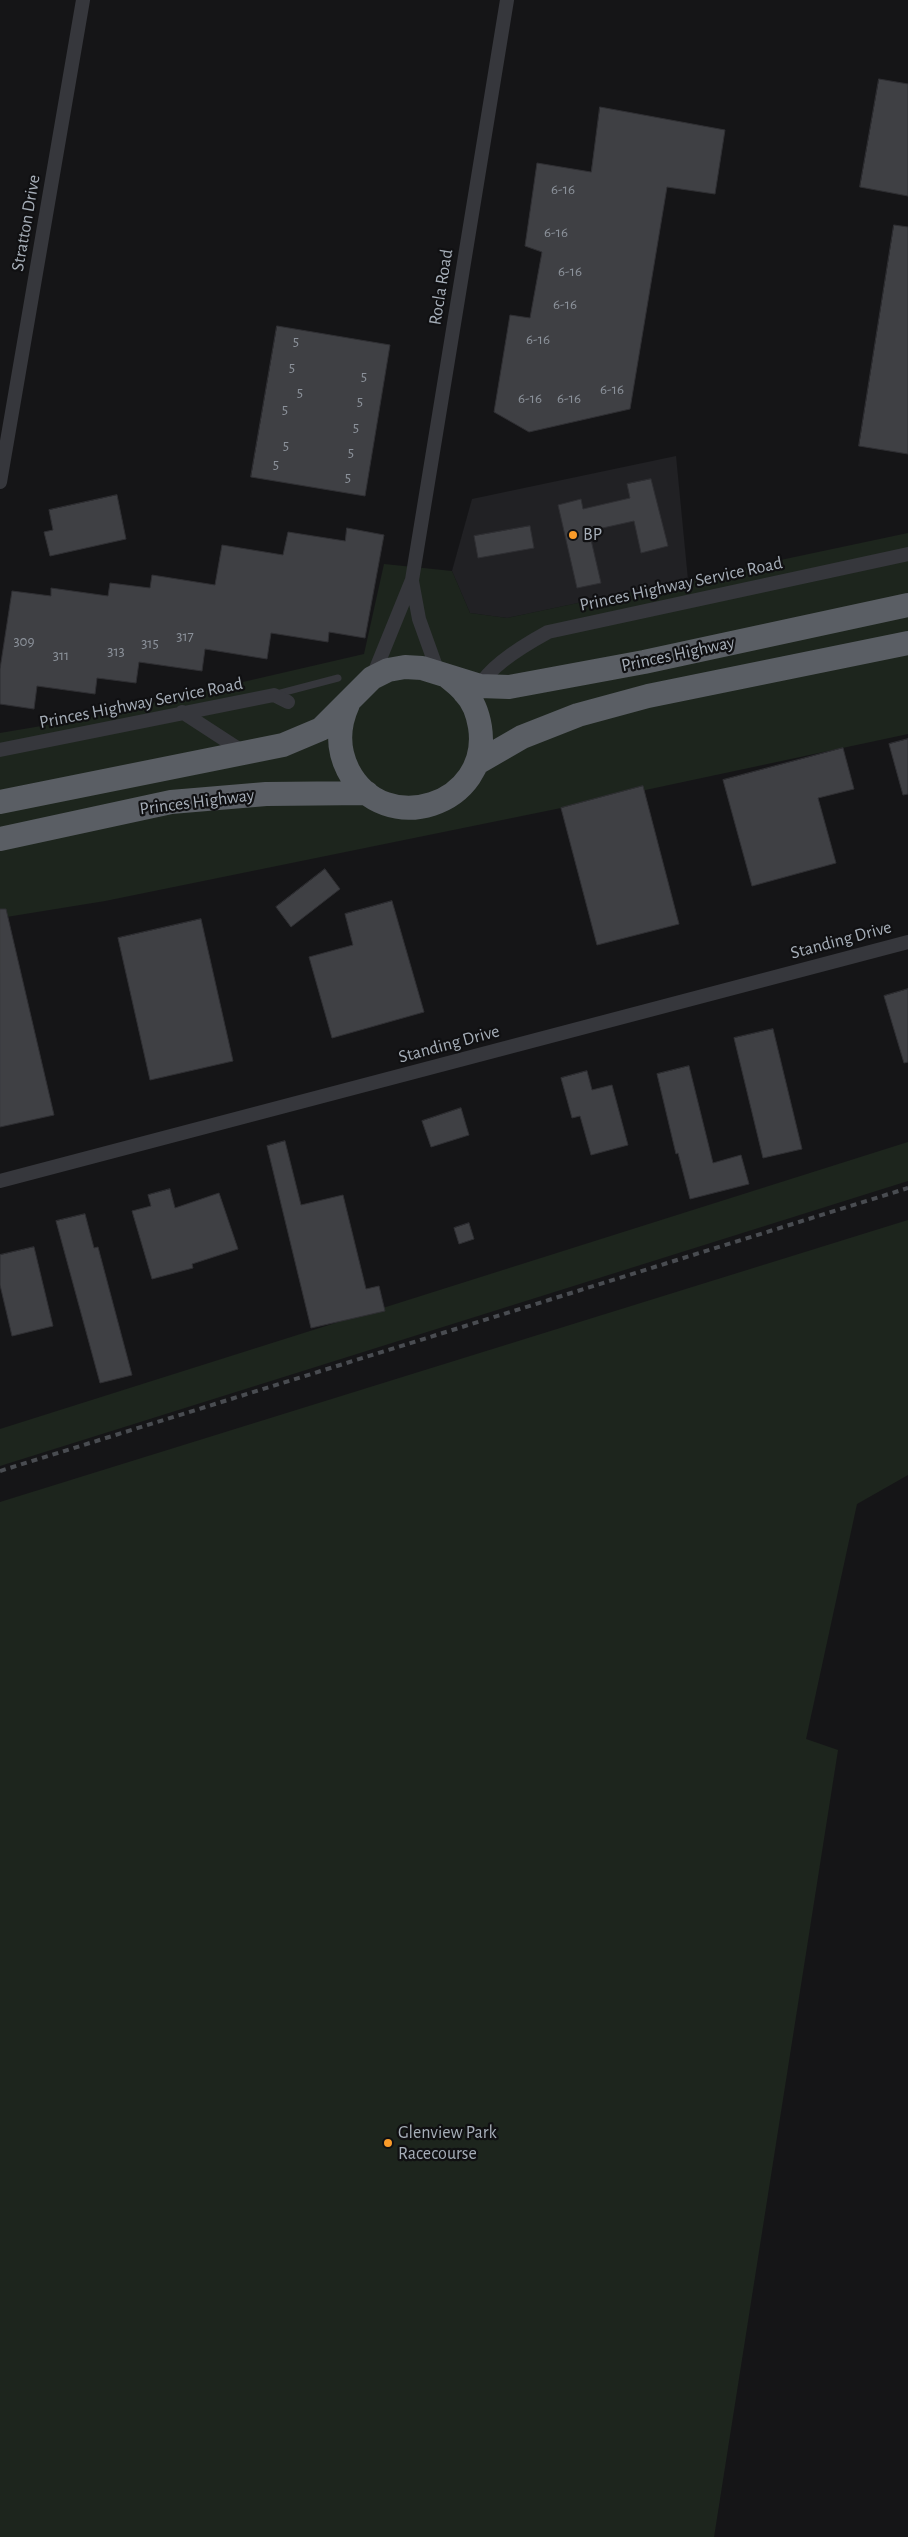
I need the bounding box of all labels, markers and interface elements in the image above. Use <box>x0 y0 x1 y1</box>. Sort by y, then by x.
street label: Stratton Drive <box>7 173 45 273</box>
house number: 6-16 <box>551 180 575 198</box>
house number: 6-16 <box>544 223 568 241</box>
street label: Rocla Road <box>424 247 458 327</box>
house number: 6-16 <box>558 262 582 280</box>
house number: 6-16 <box>553 295 577 313</box>
house number: 6-16 <box>526 330 550 348</box>
house number: 5 <box>293 332 299 350</box>
house number: 5 <box>289 358 295 376</box>
house number: 5 <box>361 367 367 385</box>
house number: 6-16 <box>600 380 624 398</box>
house number: 5 <box>297 383 303 401</box>
house number: 6-16 <box>518 389 542 407</box>
house number: 6-16 <box>557 389 581 407</box>
house number: 5 <box>357 392 363 410</box>
house number: 5 <box>282 400 288 418</box>
house number: 5 <box>353 418 359 436</box>
house number: 5 <box>283 436 289 454</box>
house number: 5 <box>348 443 354 461</box>
house number: 5 <box>273 455 279 473</box>
house number: 5 <box>345 468 351 486</box>
place label: BP <box>583 524 602 546</box>
marker: BP <box>567 529 579 541</box>
street label: Princes Highway Service Road <box>578 552 784 616</box>
house number: 317 <box>176 627 194 645</box>
street label: Princes Highway <box>619 631 737 677</box>
house number: 309 <box>13 632 35 650</box>
house number: 315 <box>141 634 159 652</box>
house number: 313 <box>107 642 125 660</box>
house number: 311 <box>53 646 69 664</box>
street label: Princes Highway Service Road <box>37 673 245 733</box>
street label: Princes Highway <box>138 784 256 820</box>
street label: Standing Drive <box>788 916 894 964</box>
street label: Standing Drive <box>396 1020 502 1068</box>
place label: Glenview Park Racecourse <box>398 2122 497 2164</box>
marker: Glenview Park Racecourse <box>382 2137 394 2149</box>

